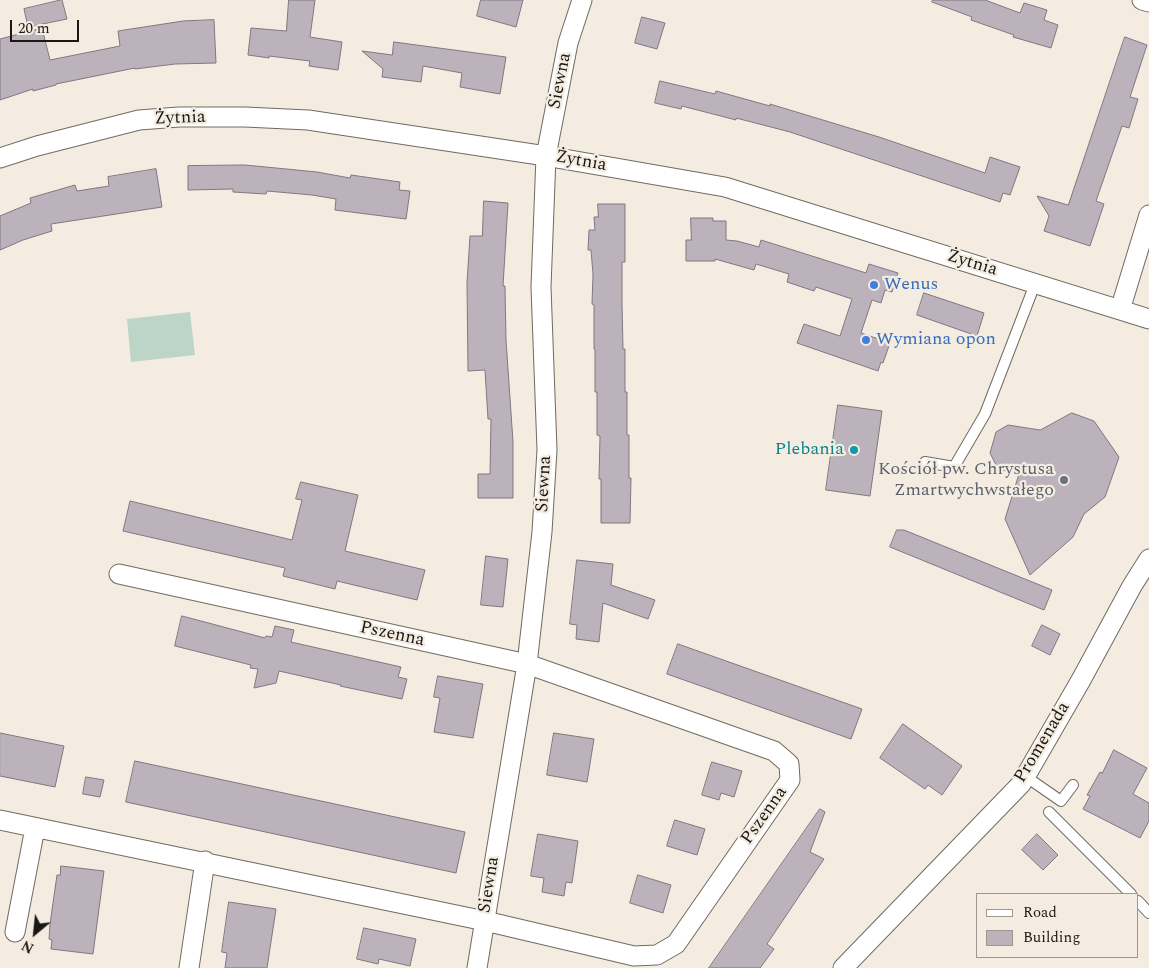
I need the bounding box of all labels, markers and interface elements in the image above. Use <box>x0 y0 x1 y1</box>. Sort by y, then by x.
scale bar <box>12 10 81 42</box>
text: 20 m <box>18 17 50 40</box>
street label: Siewna <box>545 51 577 111</box>
street label: Żytnia <box>154 107 206 131</box>
street label: Żytnia <box>554 147 608 177</box>
street label: Żytnia <box>944 246 1000 282</box>
place label: Wenus <box>884 274 938 296</box>
marker: Wenus <box>868 279 880 291</box>
place label: Wymiana opon <box>876 329 996 351</box>
marker: Wymiana opon <box>860 334 872 346</box>
place label: Plebania <box>775 439 844 461</box>
marker: Plebania <box>848 444 860 456</box>
street label: Siewna <box>533 455 557 513</box>
place label: Kościół pw. Chrystusa Zmartwychwstałego <box>878 459 1054 502</box>
marker: Kościół pw. Chrystusa Zmartwychwstałego <box>1058 474 1070 486</box>
street label: Pszenna <box>358 618 426 652</box>
street label: Promenada <box>1010 699 1076 787</box>
street label: Pszenna <box>737 783 793 849</box>
street label: Siewna <box>475 855 505 915</box>
legend <box>976 893 1139 958</box>
text: Road <box>1023 901 1057 924</box>
north arrow <box>10 908 60 958</box>
text: Building <box>1023 926 1080 949</box>
text: N <box>18 935 38 959</box>

